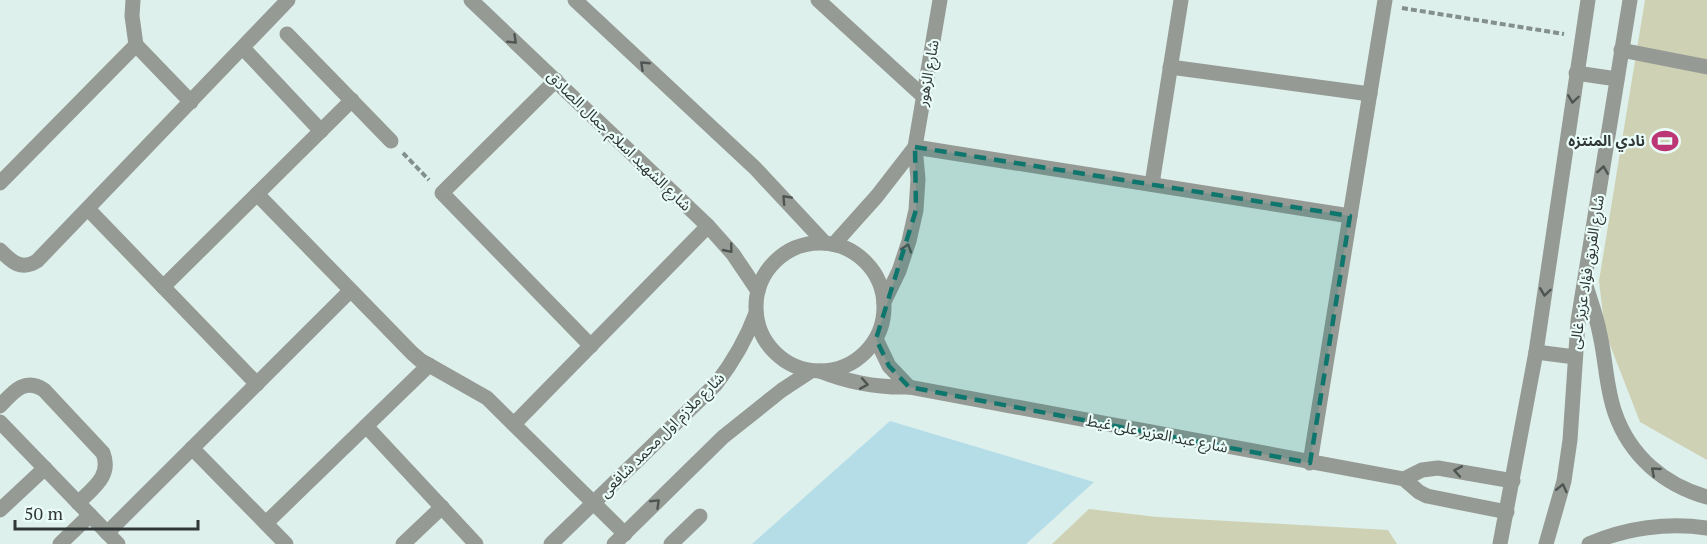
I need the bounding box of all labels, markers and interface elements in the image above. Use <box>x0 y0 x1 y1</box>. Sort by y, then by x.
one-way arrow <box>506 33 517 44</box>
street label: شارع الزهور <box>911 38 946 109</box>
one-way arrow <box>641 61 651 72</box>
street label: شارع الشهيد اسلام جمال الصادق <box>541 66 697 217</box>
one-way arrow <box>1567 95 1579 104</box>
sports icon: نادي المنتزه <box>1650 126 1680 156</box>
place label: نادي المنتزه <box>1568 130 1645 152</box>
one-way arrow <box>1596 165 1608 174</box>
street label: شارع الفريق فؤاد عزيز غالى <box>1564 193 1611 351</box>
one-way arrow <box>782 196 793 206</box>
one-way arrow <box>721 242 732 253</box>
one-way arrow <box>900 243 912 254</box>
one-way arrow <box>1539 288 1551 297</box>
street label: شارع ملازم اول محمد شافعى <box>594 367 731 503</box>
one-way arrow <box>859 378 868 390</box>
street label: شارع عبد العزيز على غيط <box>1084 409 1230 460</box>
one-way arrow <box>1453 466 1462 478</box>
one-way arrow <box>1651 467 1662 478</box>
one-way arrow <box>1555 483 1568 493</box>
scale bar <box>15 493 198 531</box>
one-way arrow <box>650 499 660 510</box>
text: 50 m <box>24 501 64 525</box>

